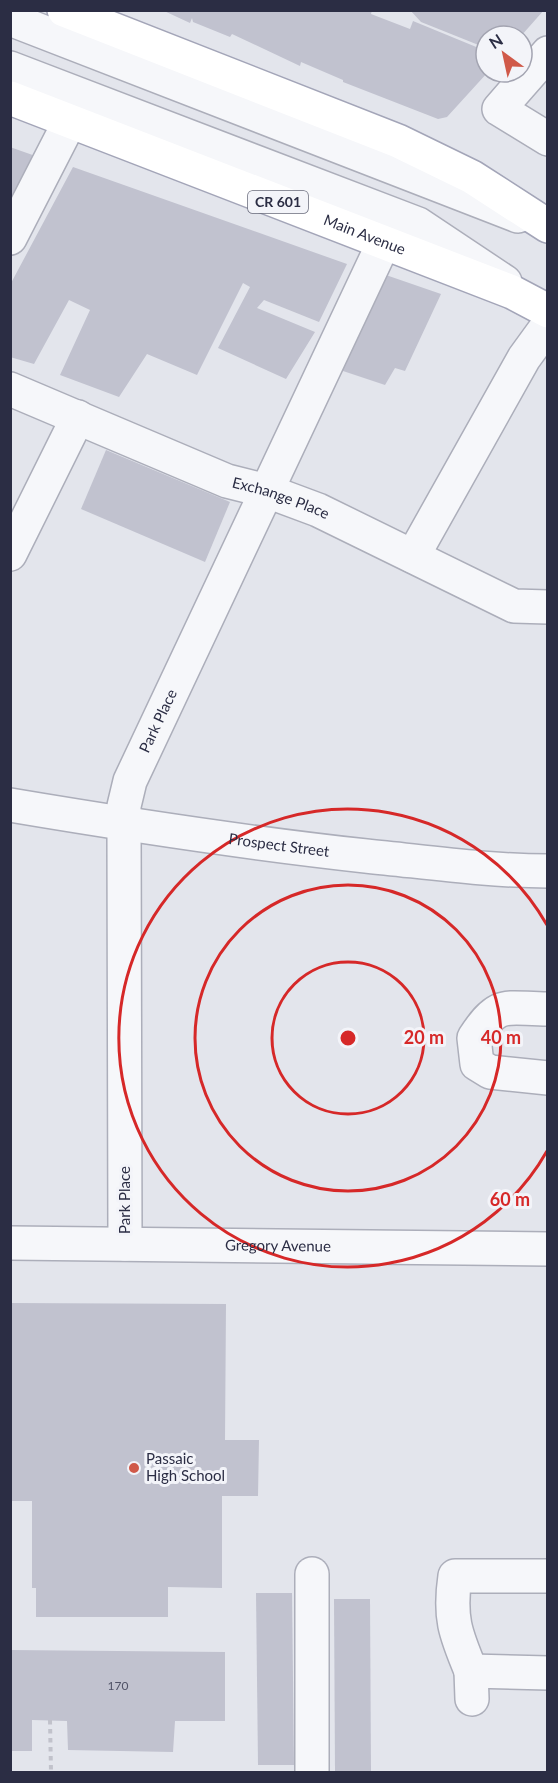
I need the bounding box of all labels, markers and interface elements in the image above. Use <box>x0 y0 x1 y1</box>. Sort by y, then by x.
north arrow <box>474 24 534 84</box>
text: N <box>485 30 506 52</box>
road number: CR 601 <box>248 191 308 213</box>
street label: Main Avenue <box>321 210 408 258</box>
street label: Exchange Place <box>230 473 333 522</box>
street label: Park Place <box>135 686 180 755</box>
street label: Prospect Street <box>228 829 331 860</box>
text: 20 m <box>404 1026 444 1048</box>
text: 40 m <box>481 1026 521 1048</box>
centre of rings <box>338 1028 358 1048</box>
street label: Park Place <box>115 1166 133 1234</box>
text: 60 m <box>490 1188 530 1210</box>
street label: Gregory Avenue <box>225 1235 331 1255</box>
place label: Passaic High School <box>146 1449 225 1484</box>
marker: Passaic High School <box>127 1461 141 1475</box>
house number: 170 <box>108 1678 128 1693</box>

